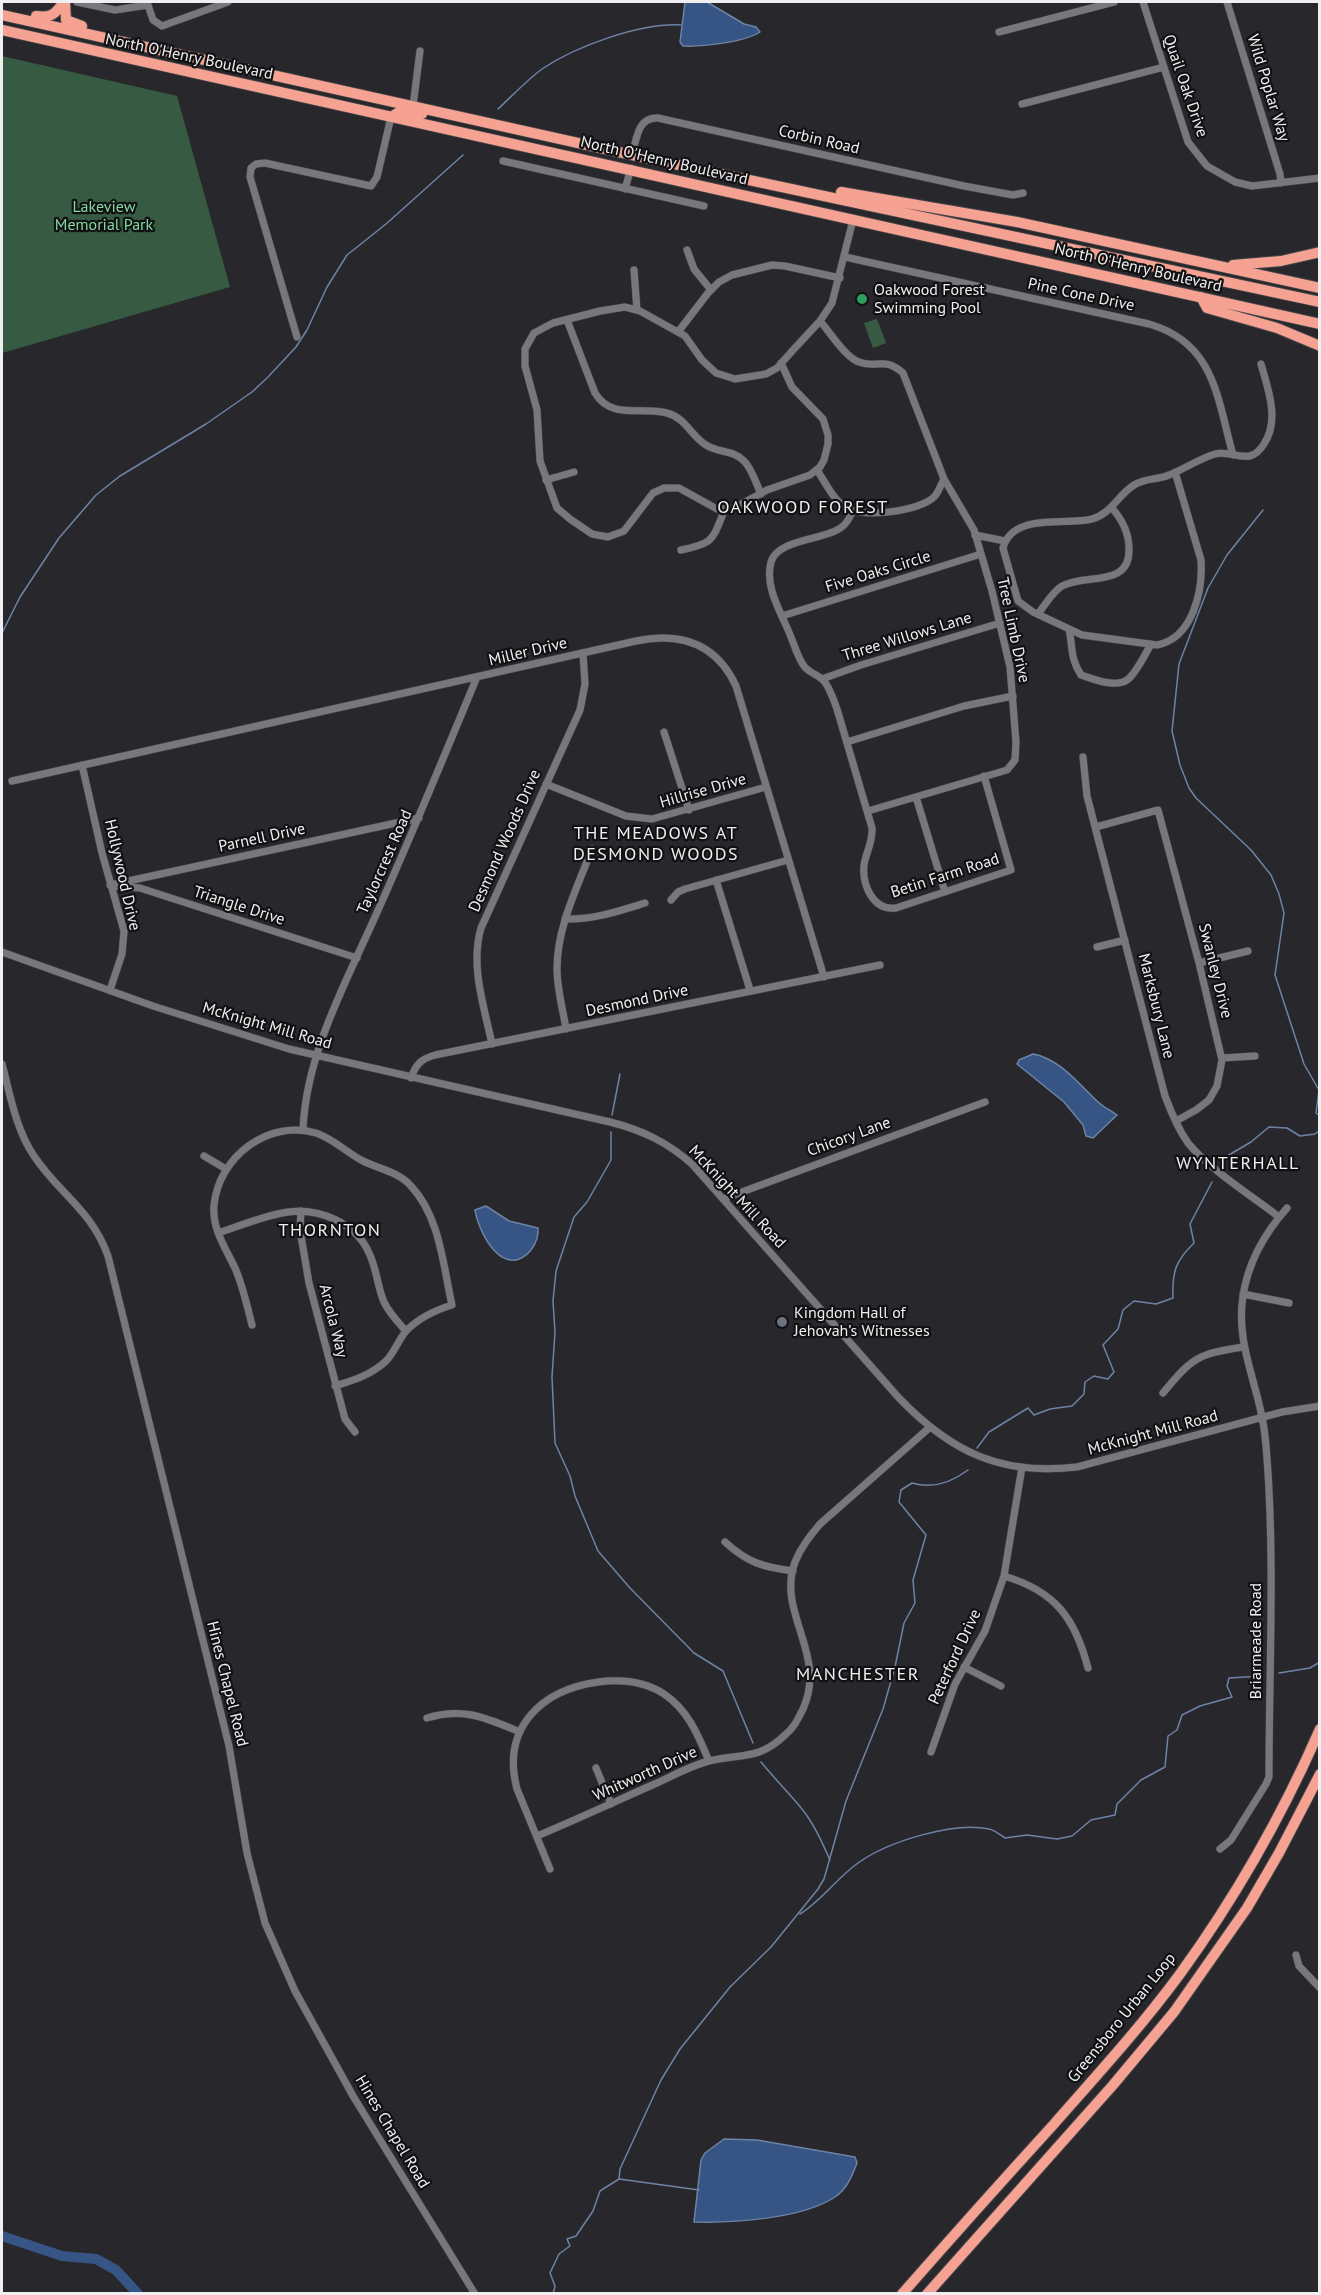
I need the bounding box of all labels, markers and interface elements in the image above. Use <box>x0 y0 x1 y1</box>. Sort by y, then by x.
street label: North O'Henry Boulevard <box>103 30 275 84</box>
street label: Quail Oak Drive <box>1158 32 1212 140</box>
street label: Wild Poplar Way <box>1243 32 1293 144</box>
street label: Corbin Road <box>777 121 861 159</box>
street label: North O'Henry Boulevard <box>579 132 749 190</box>
park label: Lakeview Memorial Park <box>55 197 153 235</box>
street label: North O'Henry Boulevard <box>1053 239 1223 297</box>
street label: Pine Cone Drive <box>1026 274 1136 316</box>
place label: Oakwood Forest Swimming Pool <box>874 280 985 318</box>
marker: Oakwood Forest Swimming Pool <box>855 292 869 306</box>
district label: OAKWOOD FOREST <box>717 497 889 519</box>
street label: Five Oaks Circle <box>823 547 933 597</box>
street label: Tree Limb Drive <box>992 576 1034 684</box>
street label: Three Willows Lane <box>840 608 974 666</box>
street label: Miller Drive <box>487 634 569 670</box>
street label: Desmond Woods Drive <box>465 767 545 915</box>
street label: Hillrise Drive <box>658 769 748 813</box>
street label: Taylorcrest Road <box>353 807 417 917</box>
street label: Hollywood Drive <box>100 817 144 933</box>
street label: Parnell Drive <box>217 819 307 857</box>
district label: THE MEADOWS AT DESMOND WOODS <box>573 823 739 866</box>
street label: Betin Farm Road <box>888 849 1002 903</box>
street label: Triangle Drive <box>191 882 287 930</box>
street label: Swanley Drive <box>1194 922 1236 1020</box>
street label: Marksbury Lane <box>1134 951 1178 1061</box>
street label: Desmond Drive <box>584 981 690 1021</box>
street label: McKnight Mill Road <box>200 998 334 1054</box>
street label: Chicory Lane <box>805 1113 893 1161</box>
street label: McKnight Mill Road <box>684 1142 790 1252</box>
district label: WYNTERHALL <box>1176 1153 1300 1175</box>
district label: THORNTON <box>279 1220 381 1242</box>
street label: Arcola Way <box>315 1282 351 1360</box>
place label: Kingdom Hall of Jehovah’s Witnesses <box>794 1303 930 1341</box>
marker: Kingdom Hall of Jehovah’s Witnesses <box>775 1315 789 1329</box>
street label: McKnight Mill Road <box>1086 1406 1220 1460</box>
street label: Briarmeade Road <box>1246 1583 1266 1699</box>
street label: Peterford Drive <box>925 1606 985 1708</box>
street label: Hines Chapel Road <box>202 1619 252 1749</box>
district label: MANCHESTER <box>796 1664 920 1686</box>
street label: Whitworth Drive <box>590 1742 700 1806</box>
street label: Greensboro Urban Loop <box>1064 1949 1180 2087</box>
street label: Hines Chapel Road <box>351 2072 433 2192</box>

